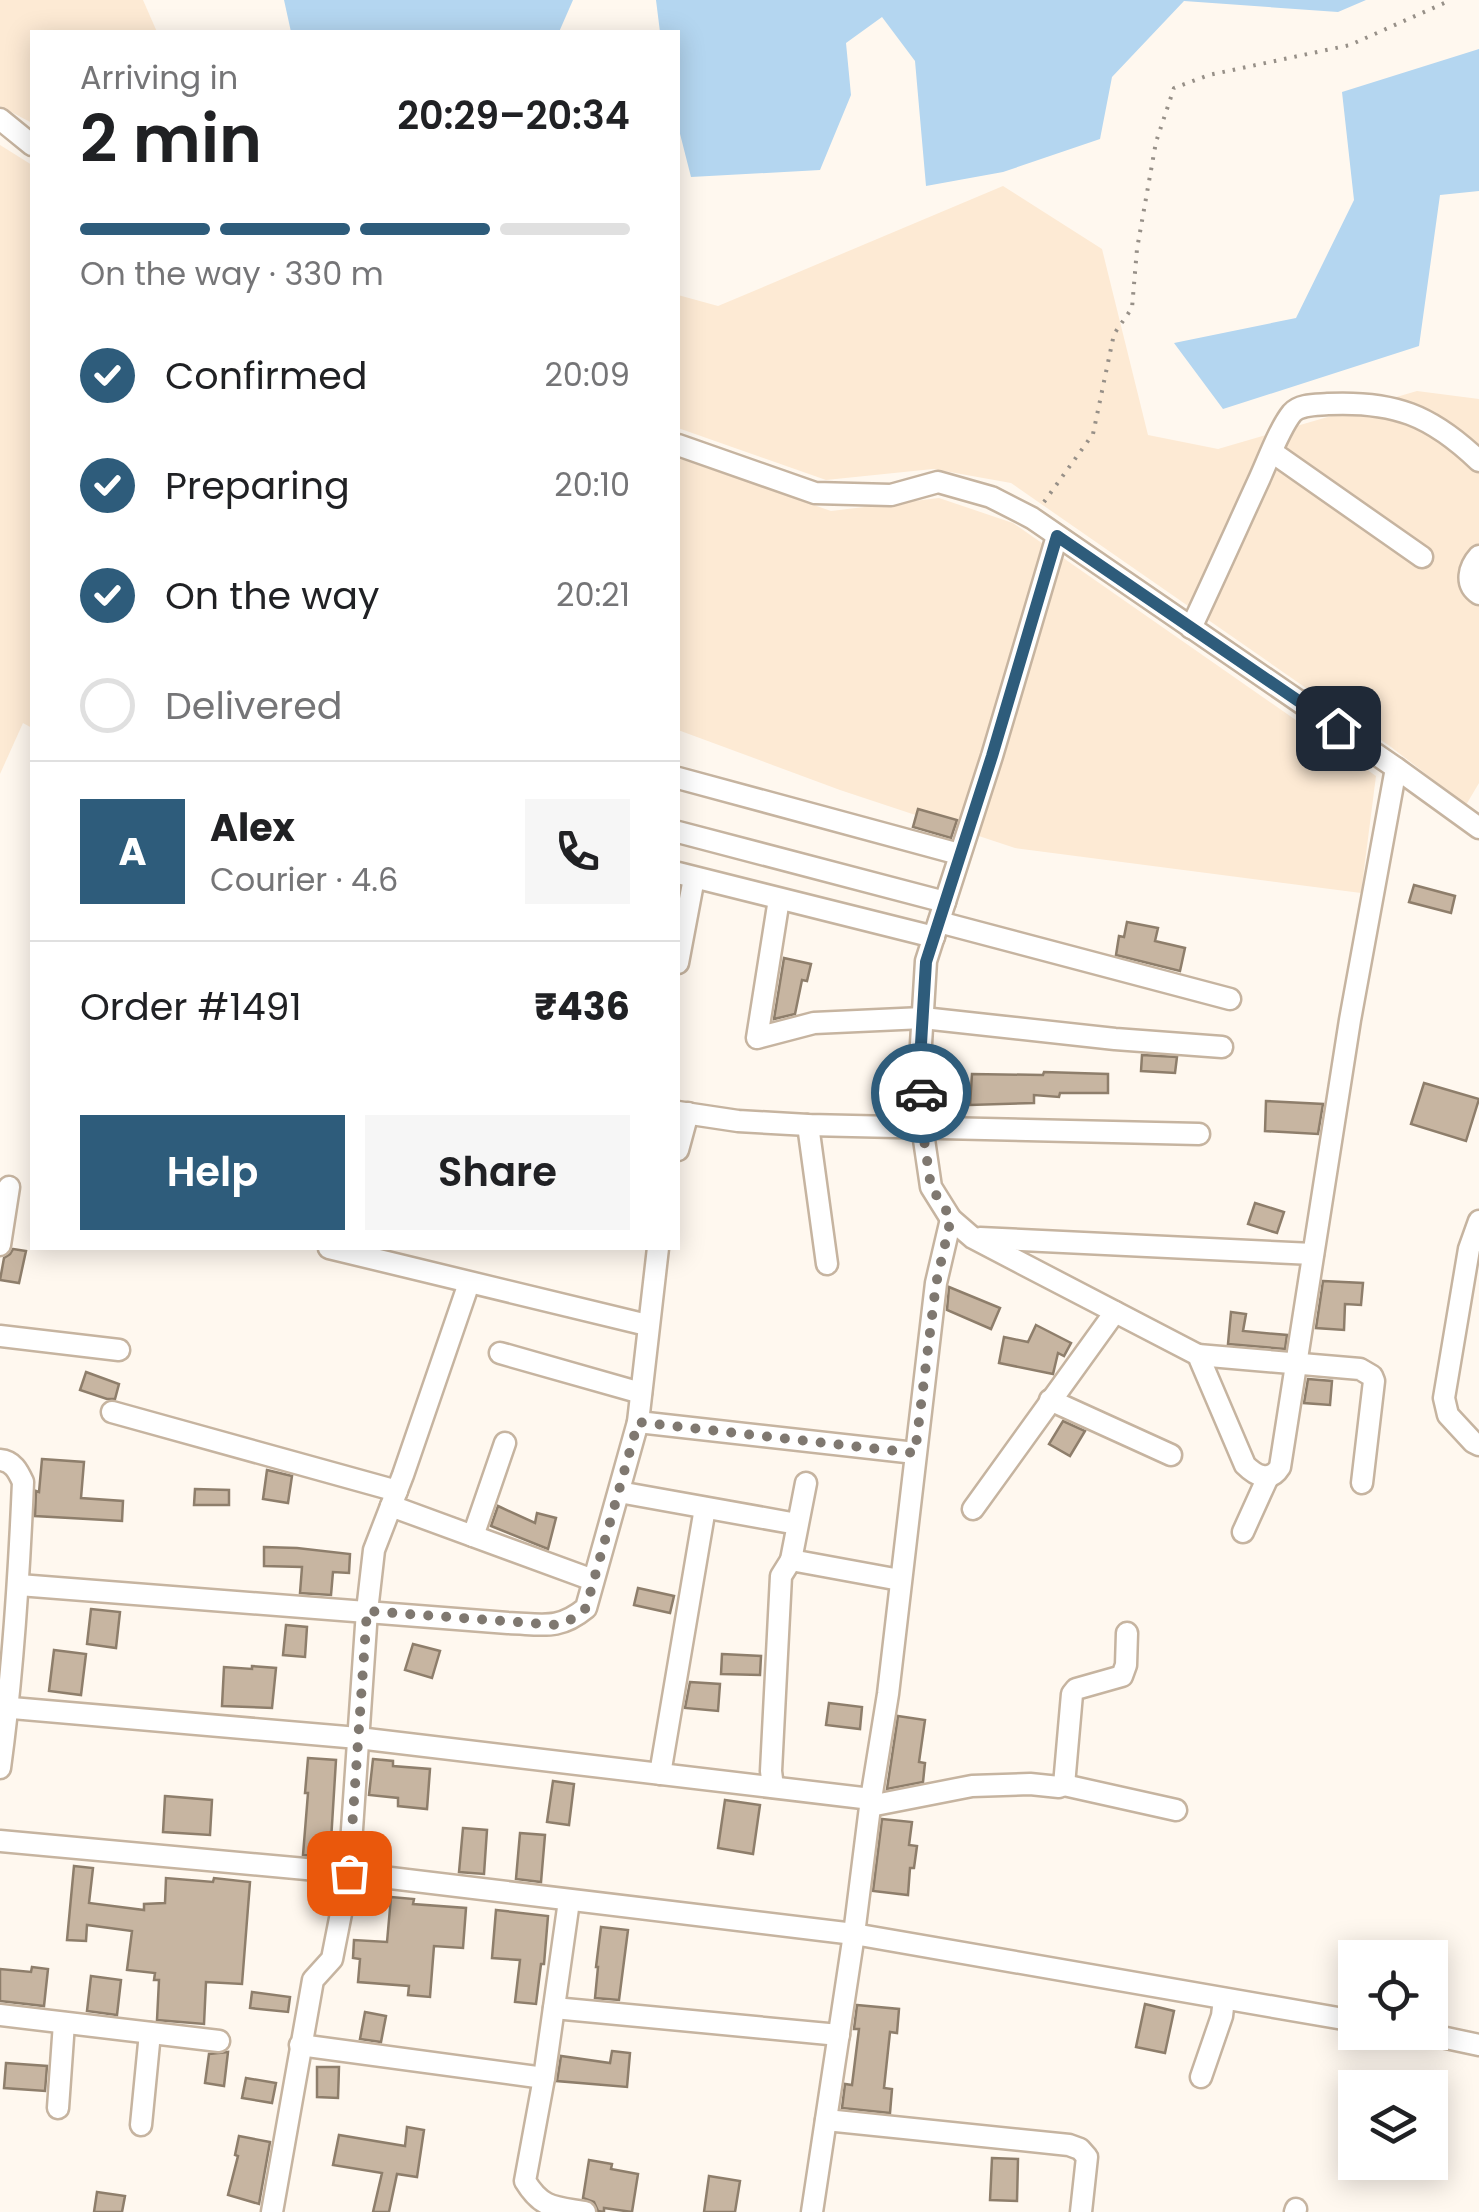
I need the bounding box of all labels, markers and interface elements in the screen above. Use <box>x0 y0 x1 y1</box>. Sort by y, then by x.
text: Arriving in <box>80 55 238 100</box>
text: 20:29–20:34 <box>397 89 630 142</box>
text: 2 min <box>80 94 262 185</box>
text: On the way · 330 m <box>80 251 384 296</box>
icon: check <box>80 348 135 403</box>
text: Confirmed <box>165 349 367 402</box>
text: 20:09 <box>544 352 630 397</box>
icon: check <box>80 458 135 513</box>
text: Preparing <box>165 459 350 512</box>
text: 20:10 <box>554 462 630 507</box>
icon: check <box>80 568 135 623</box>
text: On the way <box>165 569 379 622</box>
text: 20:21 <box>556 572 630 617</box>
text: Delivered <box>165 679 342 732</box>
pin <box>1296 686 1381 771</box>
icon: home <box>1311 701 1366 756</box>
button: phone <box>525 799 630 904</box>
text: Alex <box>210 801 295 854</box>
text: A <box>118 825 147 878</box>
text: Courier · 4.6 <box>210 857 398 902</box>
text: Order #1491 <box>80 980 302 1033</box>
text: ₹436 <box>534 980 630 1033</box>
courier <box>871 1043 971 1143</box>
icon: car <box>894 1066 949 1121</box>
button: Help <box>80 1115 345 1230</box>
button: Share <box>365 1115 630 1230</box>
pin <box>307 1831 392 1916</box>
icon: bag <box>322 1846 377 1901</box>
map controls <box>1338 1940 1448 2180</box>
button: locate <box>1338 1940 1448 2050</box>
button: layers <box>1338 2070 1448 2180</box>

